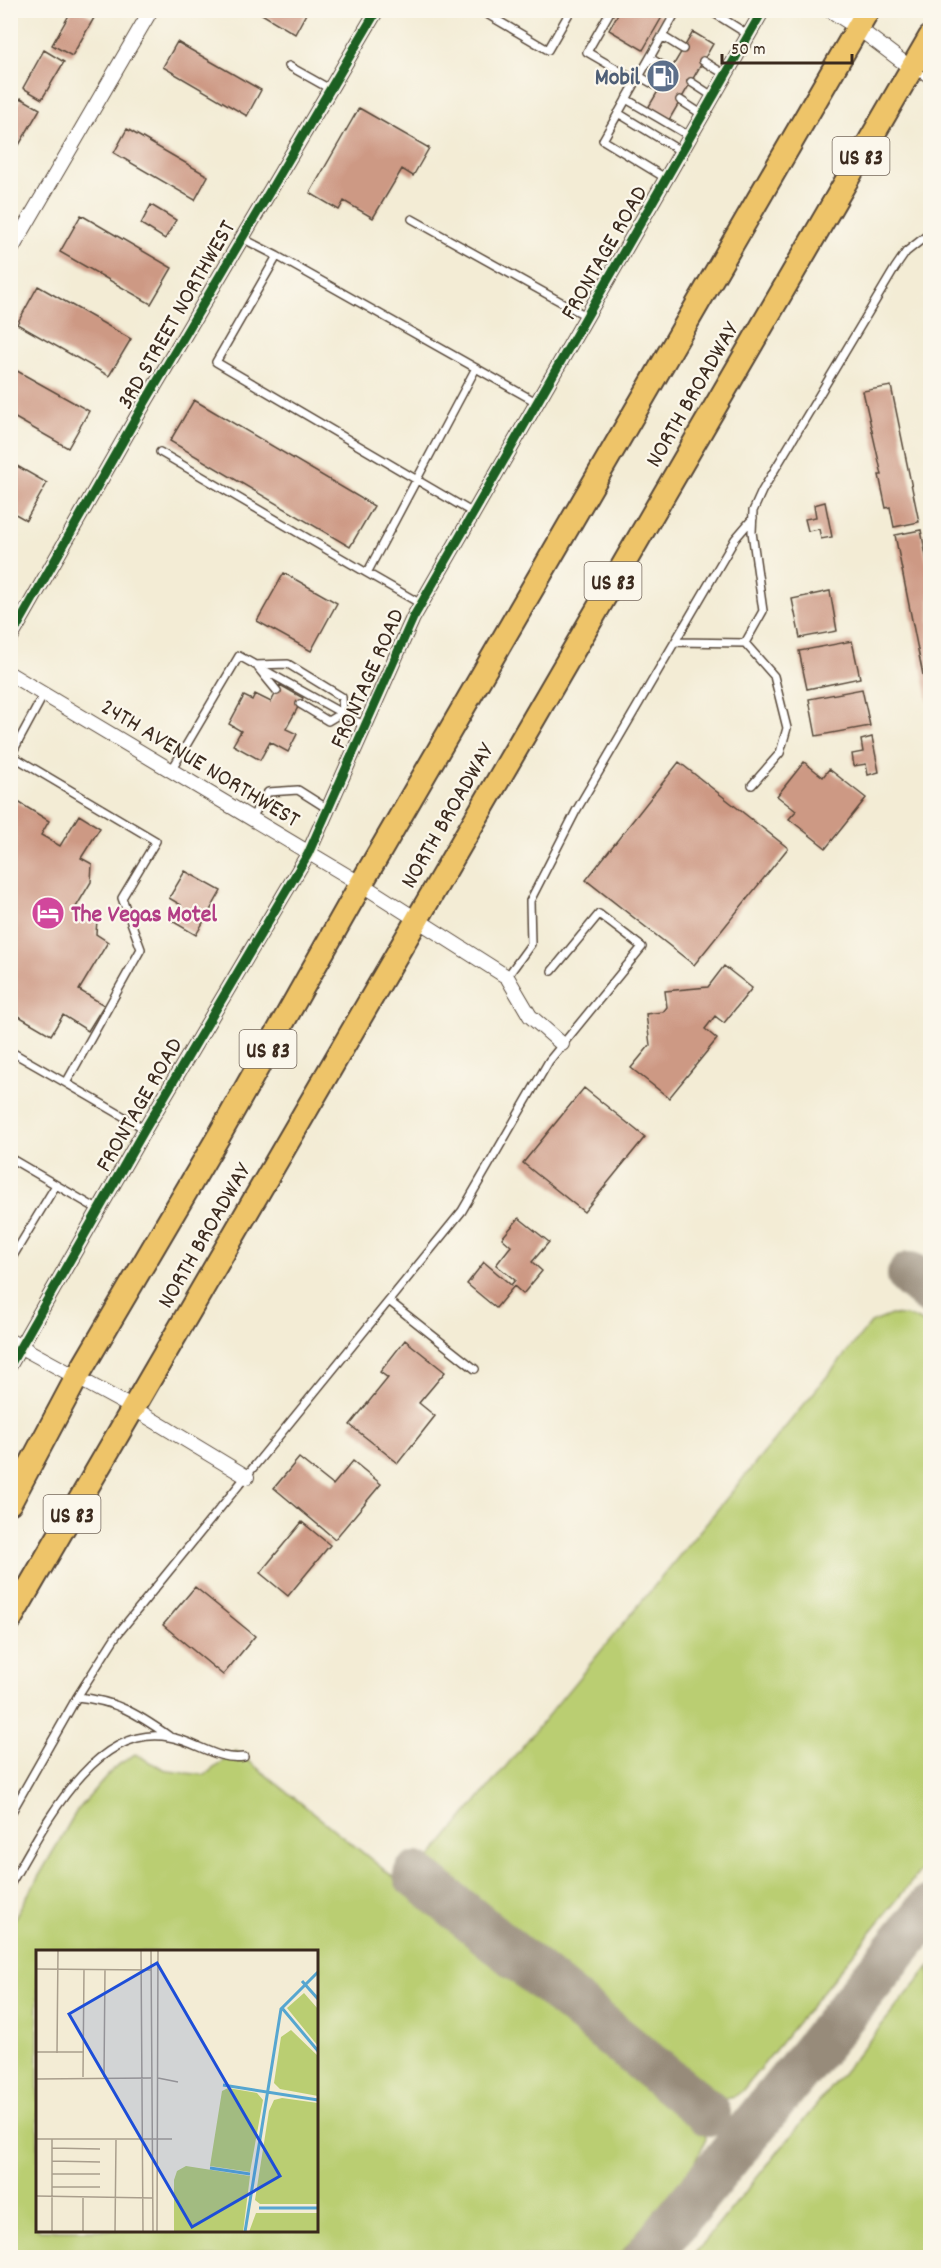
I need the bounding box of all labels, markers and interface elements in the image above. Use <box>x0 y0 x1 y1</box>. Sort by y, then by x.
scale bar <box>722 27 852 65</box>
text: 50 m <box>731 38 766 63</box>
fuel station icon: Mobil <box>645 58 681 94</box>
place label: Mobil <box>595 62 640 96</box>
road number: US 83 <box>832 137 890 175</box>
street label: FRONTAGE ROAD <box>553 180 658 327</box>
street label: 3RD STREET NORTHWEST <box>110 214 246 416</box>
street label: NORTH BROADWAY <box>638 316 750 474</box>
road number: US 83 <box>584 562 642 600</box>
street label: FRONTAGE ROAD <box>323 604 415 755</box>
street label: 24TH AVENUE NORTHWEST <box>93 691 306 838</box>
street label: NORTH BROADWAY <box>393 737 505 895</box>
hotel icon: The Vegas Motel <box>30 895 66 931</box>
place label: The Vegas Motel <box>71 899 217 933</box>
road number: US 83 <box>240 1030 296 1068</box>
street label: FRONTAGE ROAD <box>88 1032 193 1179</box>
street label: NORTH BROADWAY <box>150 1157 262 1315</box>
road number: US 83 <box>44 1495 100 1533</box>
inset map <box>36 1950 318 2232</box>

